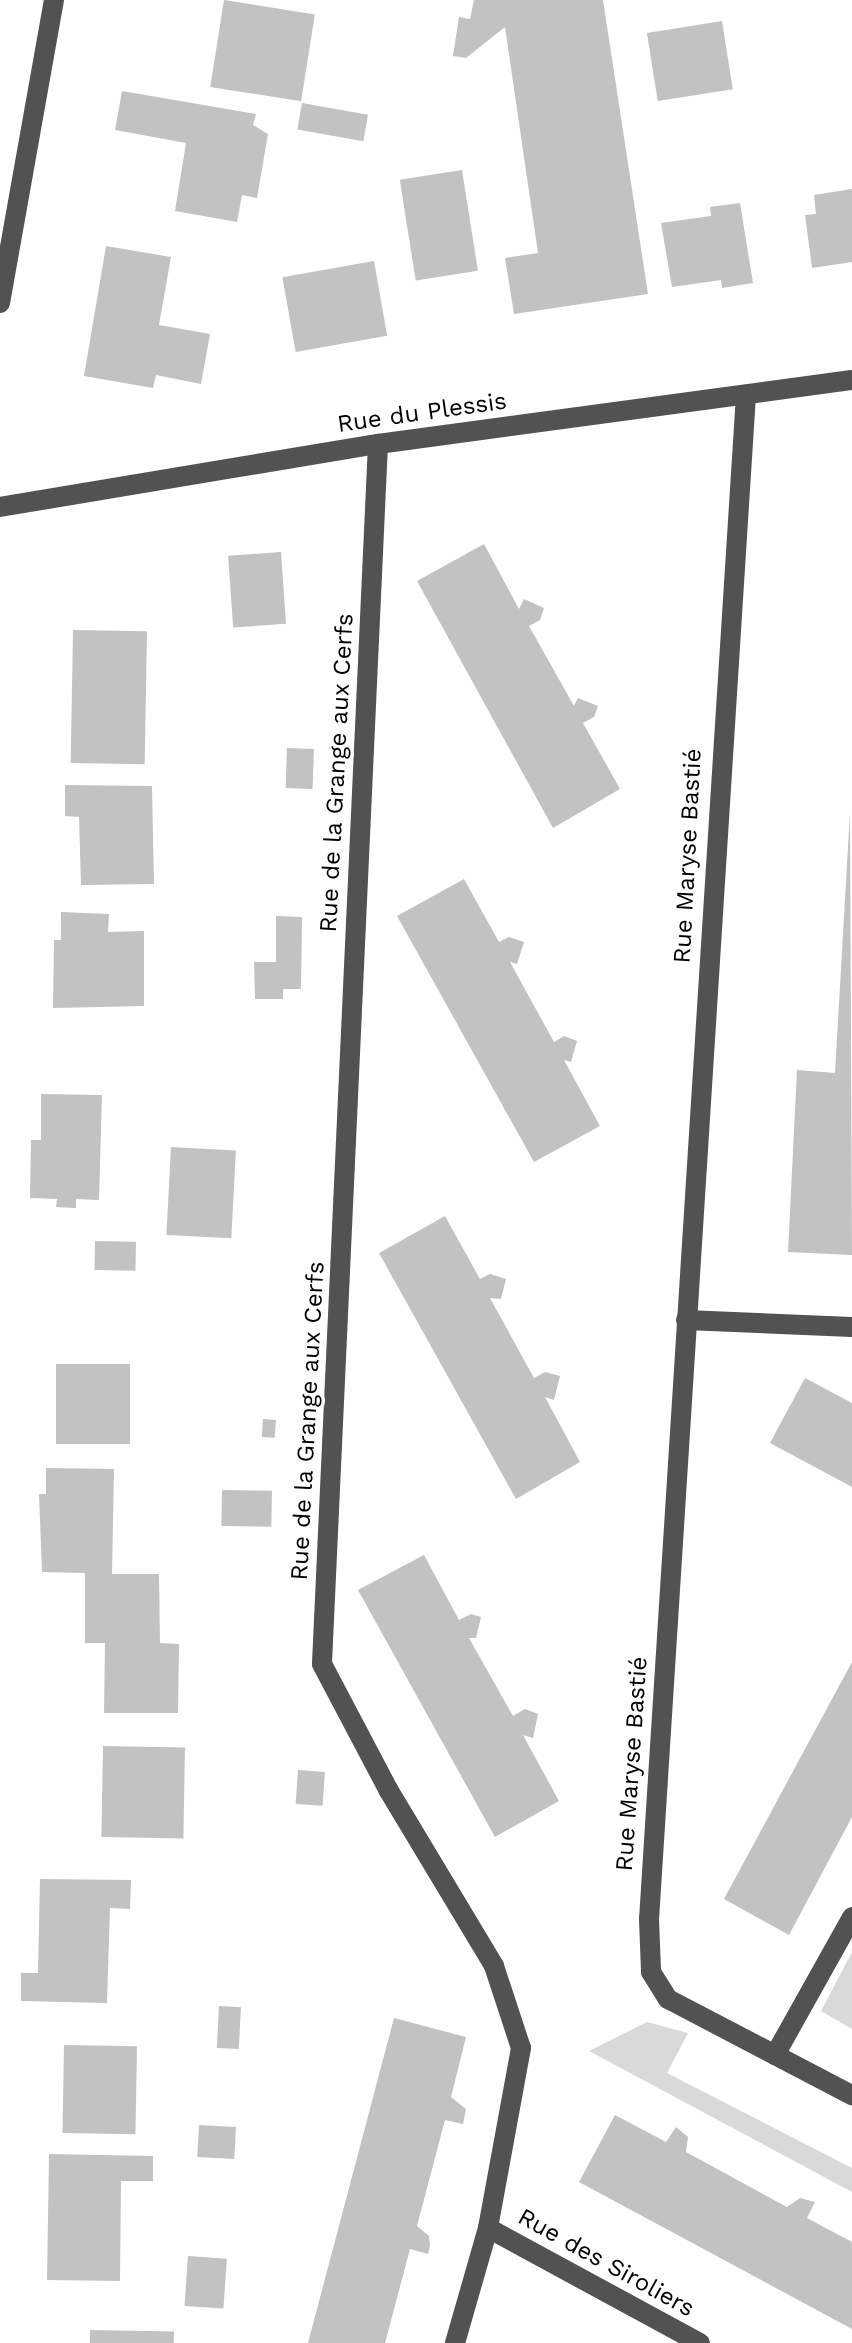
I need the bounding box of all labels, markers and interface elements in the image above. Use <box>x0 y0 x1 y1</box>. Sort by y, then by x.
street label: Rue du Plessis <box>335 387 509 439</box>
street label: Rue de la Grange aux Cerfs <box>314 612 360 934</box>
street label: Rue Maryse Bastié <box>668 748 708 964</box>
street label: Rue de la Grange aux Cerfs <box>285 1260 331 1582</box>
street label: Rue Maryse Bastié <box>610 1656 654 1872</box>
street label: Rue des Siroliers <box>513 2203 699 2323</box>

